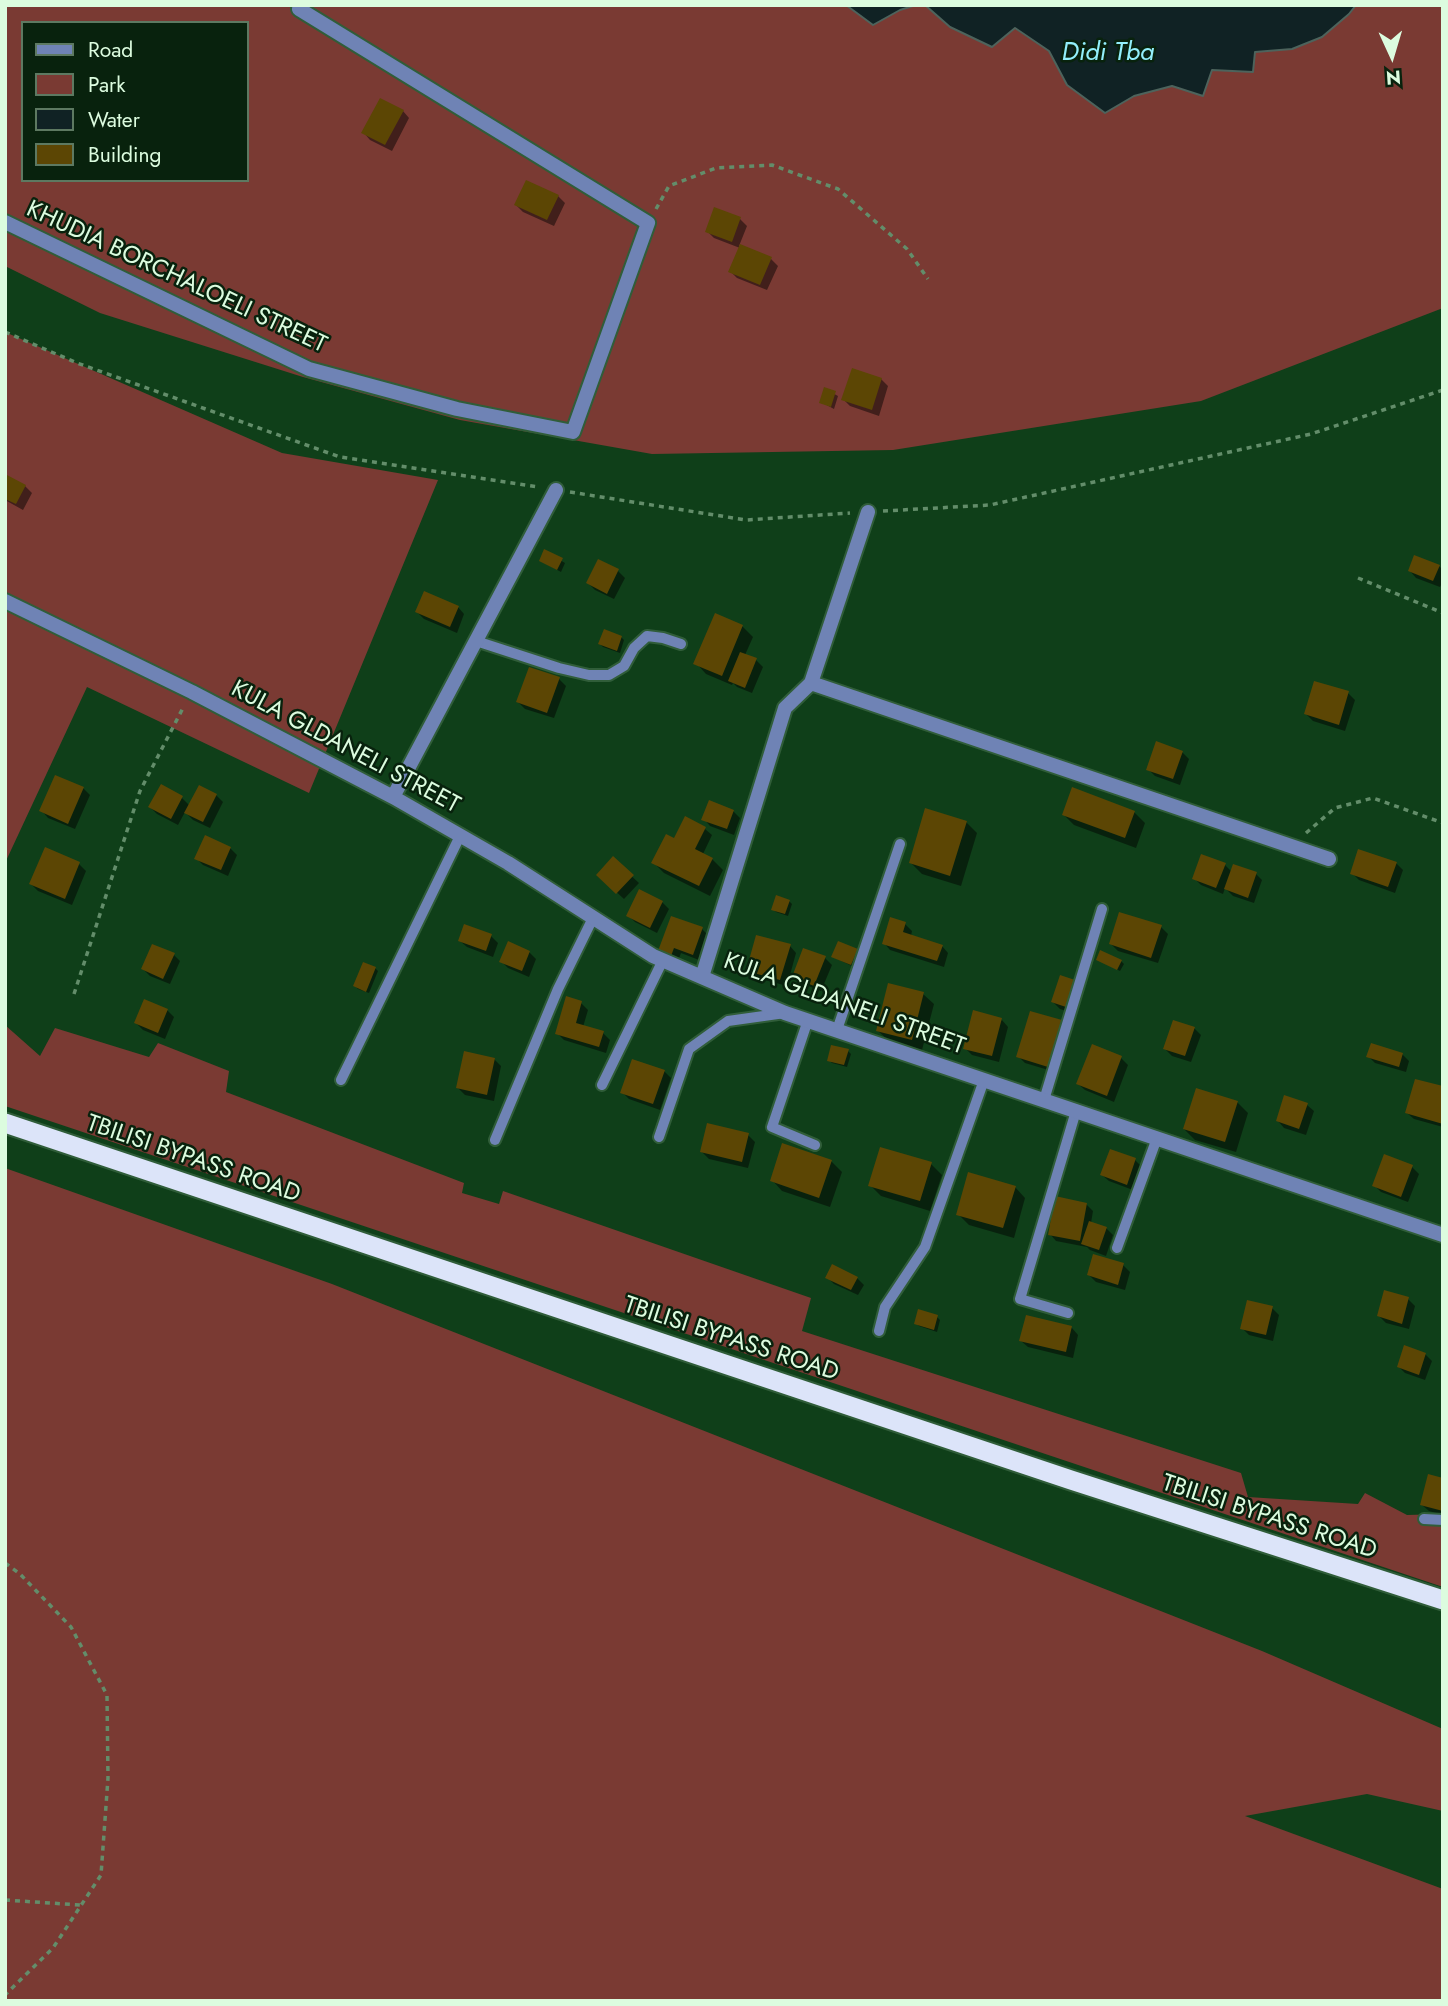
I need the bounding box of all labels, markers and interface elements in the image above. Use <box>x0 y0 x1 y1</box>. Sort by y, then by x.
legend <box>21 21 248 182</box>
north arrow <box>1357 21 1427 91</box>
text: Road <box>88 35 133 65</box>
water label: Didi Tba <box>1062 38 1154 70</box>
text: N <box>1385 63 1402 91</box>
text: Park <box>88 70 125 100</box>
text: Water <box>88 105 140 135</box>
text: Building <box>88 140 161 170</box>
street label: KHUDIA BORCHALOELI STREET <box>21 196 331 360</box>
street label: KULA GLDANELI STREET <box>226 675 464 821</box>
street label: KULA GLDANELI STREET <box>719 948 969 1062</box>
street label: TBILISI BYPASS ROAD <box>82 1110 304 1210</box>
street label: TBILISI BYPASS ROAD <box>620 1292 842 1388</box>
street label: TBILISI BYPASS ROAD <box>1158 1470 1380 1566</box>

